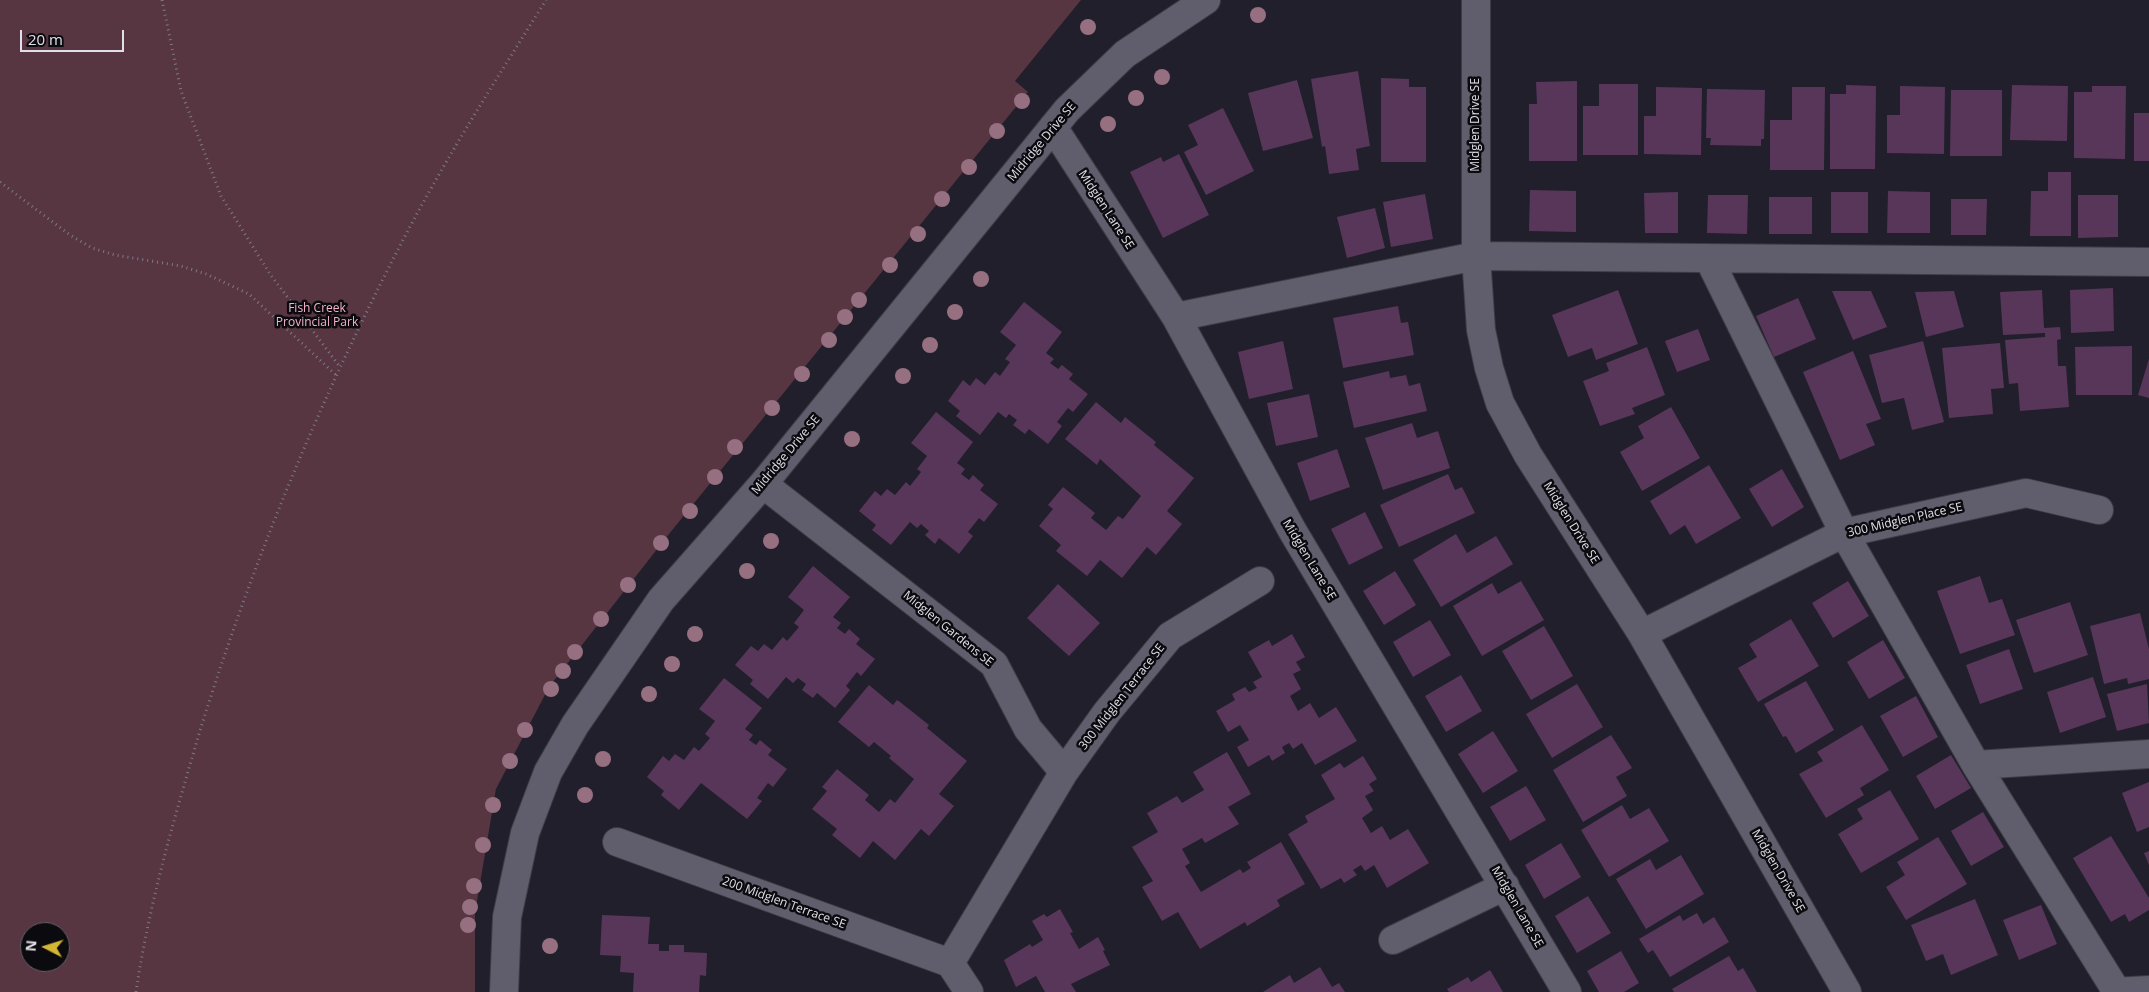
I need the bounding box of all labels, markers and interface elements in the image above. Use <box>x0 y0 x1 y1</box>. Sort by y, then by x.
scale bar <box>22 20 126 52</box>
text: 20 m <box>28 29 63 49</box>
street label: Midglen Drive SE <box>1469 78 1483 172</box>
street label: Midridge Drive SE <box>1005 100 1079 184</box>
street label: Midglen Lane SE <box>1075 168 1137 252</box>
park label: Fish Creek Provincial Park <box>276 302 358 330</box>
street label: Midridge Drive SE <box>749 413 823 497</box>
street label: Midglen Drive SE <box>1540 479 1602 567</box>
street label: 300 Midglen Place SE <box>1846 500 1964 540</box>
street label: Midglen Lane SE <box>1279 517 1339 603</box>
street label: Midglen Gardens SE <box>900 588 996 670</box>
street label: 300 Midglen Terrace SE <box>1076 641 1168 753</box>
street label: Midglen Drive SE <box>1748 827 1808 915</box>
street label: Midglen Lane SE <box>1488 864 1546 950</box>
street label: 200 Midglen Terrace SE <box>720 874 848 932</box>
north arrow <box>20 922 70 972</box>
text: N <box>21 939 41 952</box>

